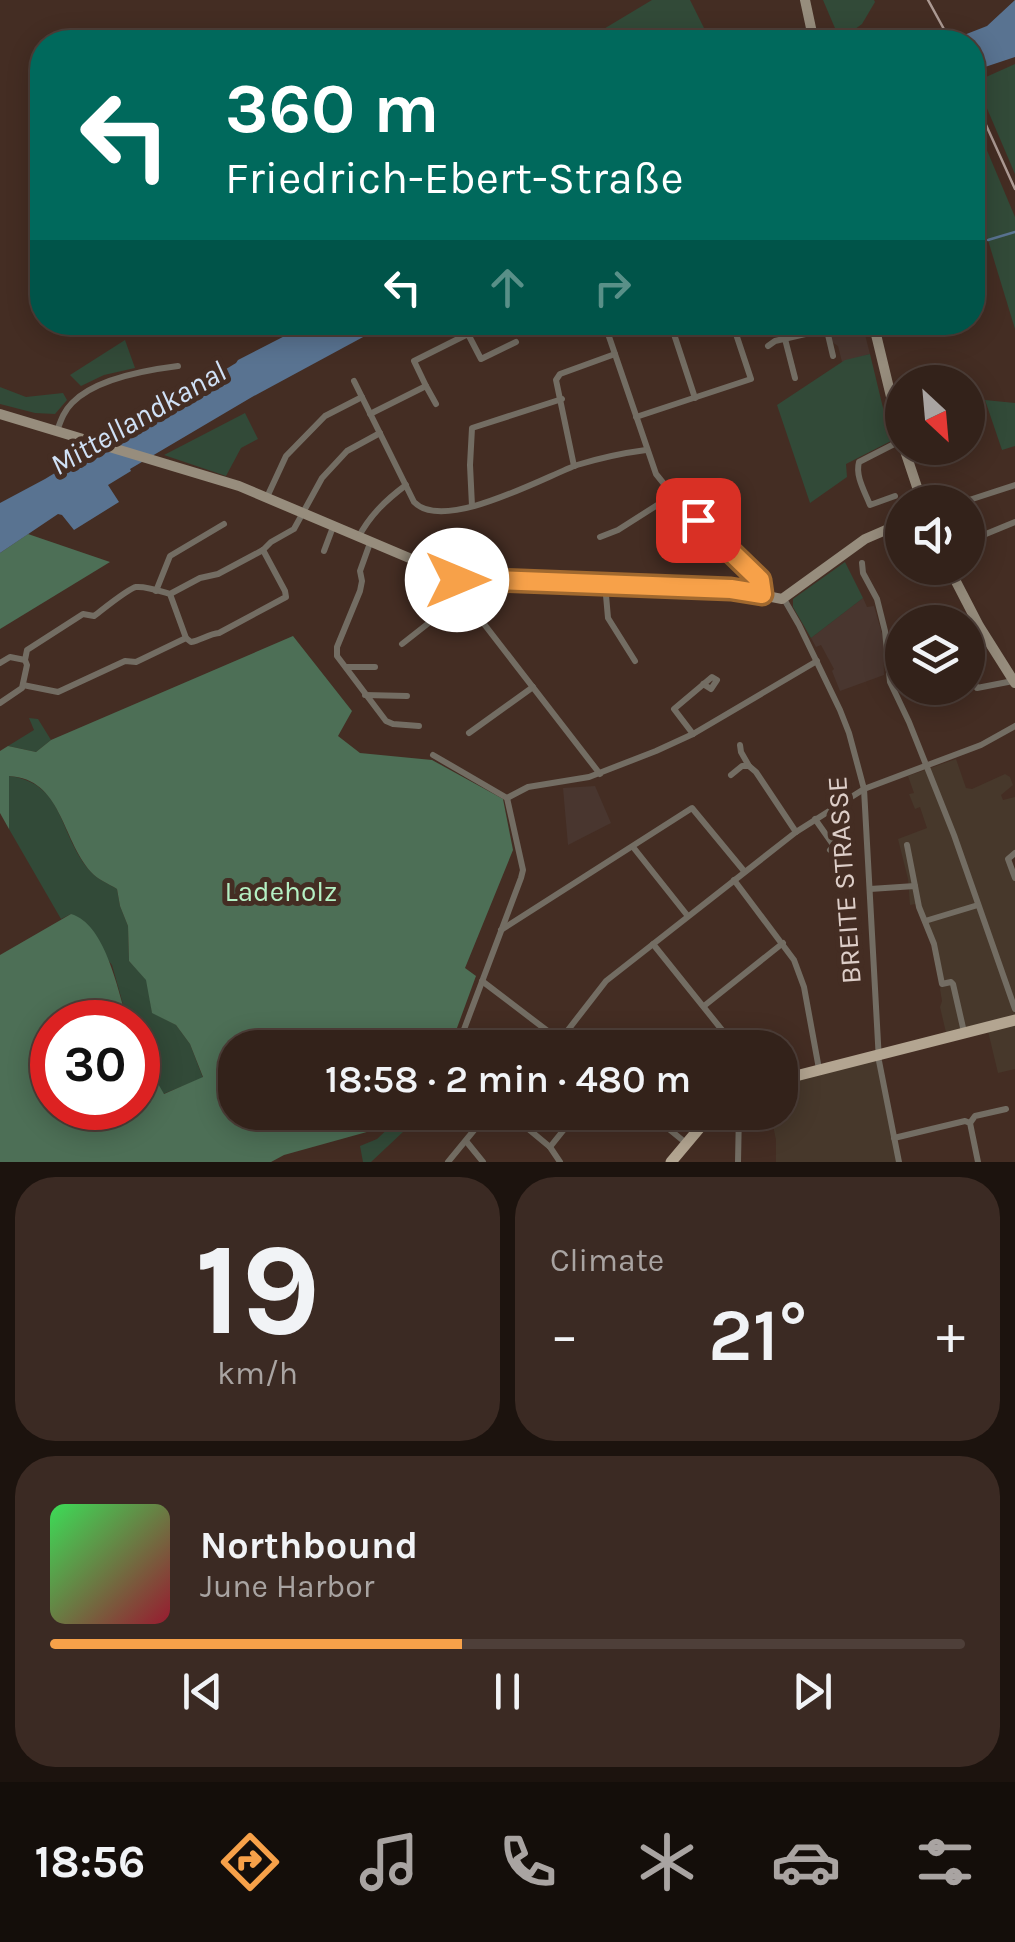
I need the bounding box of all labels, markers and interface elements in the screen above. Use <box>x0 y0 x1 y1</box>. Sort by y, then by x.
text: 360 m <box>225 68 439 150</box>
icon: left <box>60 70 190 200</box>
text: Friedrich-Ebert-Straße <box>225 152 684 204</box>
icon: left <box>375 260 430 315</box>
icon: ahead <box>480 260 535 315</box>
icon: right <box>585 260 640 315</box>
water label: Mittellandkanal <box>44 353 232 483</box>
north arrow <box>885 365 985 465</box>
map controls <box>885 365 985 705</box>
pin <box>656 478 741 563</box>
button: sound <box>885 485 985 585</box>
icon: arrive <box>671 493 726 548</box>
position arrow <box>405 528 509 632</box>
button: layers <box>885 605 985 705</box>
street label: BREITE STRASSE <box>820 775 868 985</box>
park label: Ladeholz <box>225 875 337 908</box>
speed limit sign: 30 <box>30 1000 160 1130</box>
text: 18:58 · 2 min · 480 m <box>325 1057 691 1102</box>
text: 19 <box>195 1214 320 1366</box>
text: Climate <box>550 1242 664 1279</box>
text: 21° <box>708 1291 807 1379</box>
text: − <box>550 1303 579 1367</box>
text: + <box>936 1303 965 1367</box>
text: km/h <box>217 1355 298 1392</box>
text: Northbound <box>200 1523 418 1568</box>
text: June Harbor <box>200 1568 374 1605</box>
icon: previous <box>175 1664 230 1719</box>
icon: pause <box>480 1664 535 1719</box>
icon: next <box>785 1664 840 1719</box>
icon: directions <box>215 1827 285 1897</box>
icon: music <box>354 1827 424 1897</box>
icon: phone <box>493 1827 563 1897</box>
icon: climate <box>632 1827 702 1897</box>
icon: car <box>771 1827 841 1897</box>
icon: filters <box>910 1827 980 1897</box>
text: 18:56 <box>35 1836 145 1888</box>

